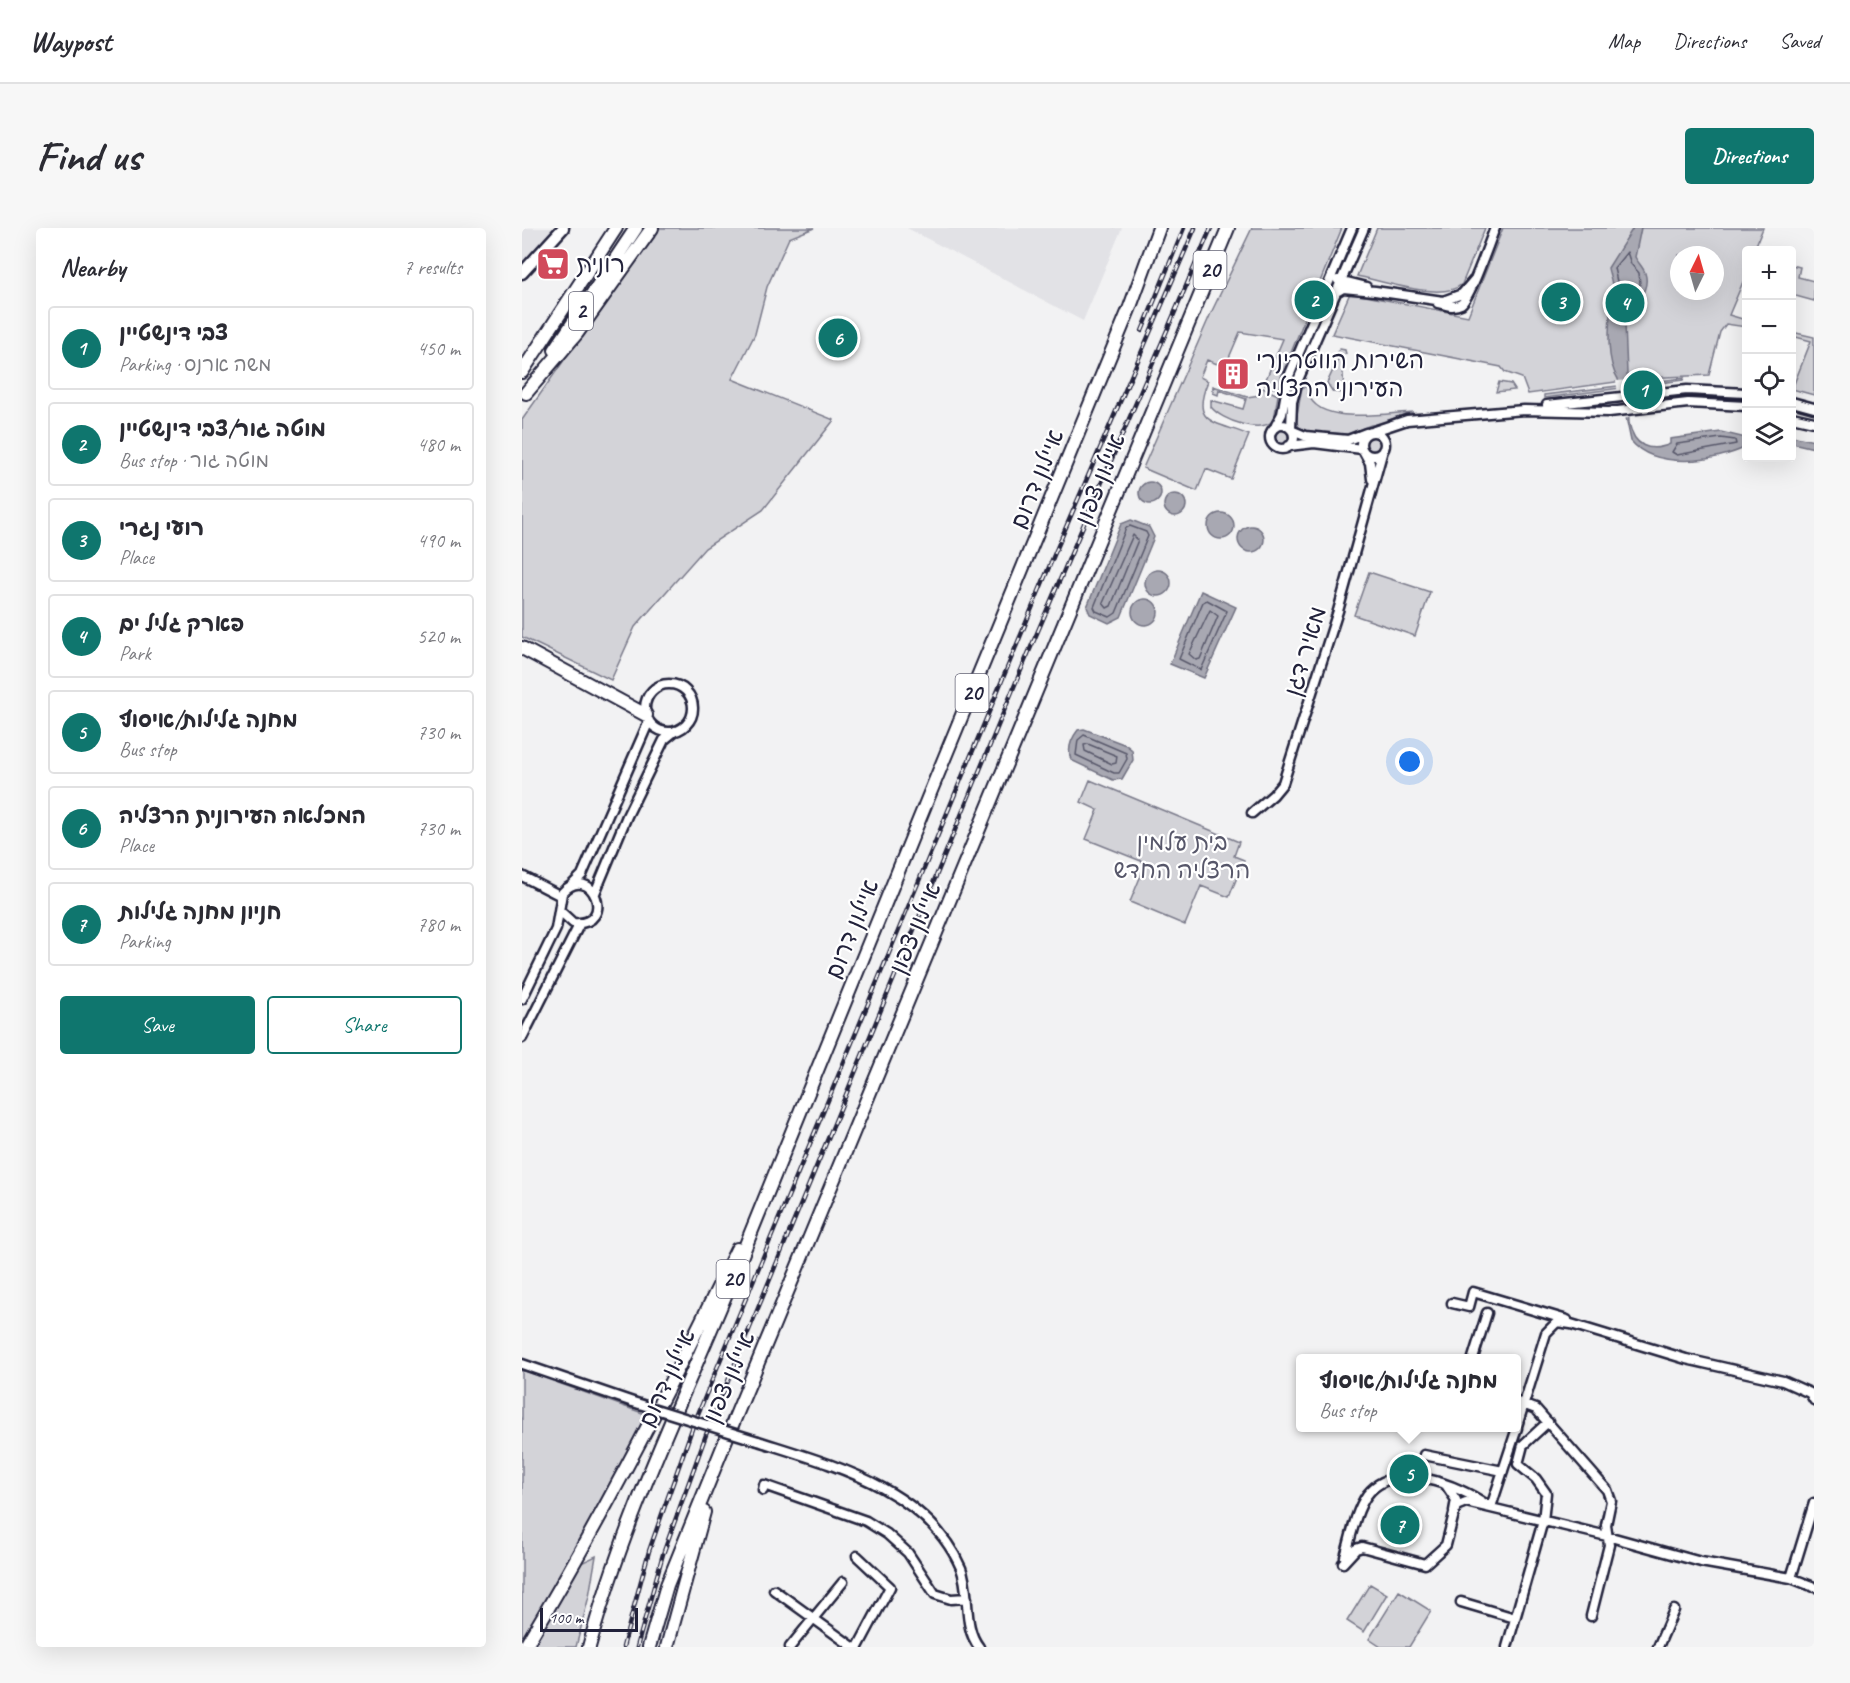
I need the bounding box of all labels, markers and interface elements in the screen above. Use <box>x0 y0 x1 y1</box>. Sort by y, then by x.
text: Waypost <box>30 24 111 59</box>
text: Map <box>1608 28 1640 54</box>
text: Directions <box>1673 28 1746 54</box>
text: Saved <box>1779 28 1820 54</box>
button: Directions <box>1685 128 1814 184</box>
text: Find us <box>36 130 141 183</box>
supermarket icon: רונית <box>535 246 571 282</box>
north arrow <box>1670 246 1724 300</box>
map controls <box>1742 246 1796 462</box>
button: + <box>1742 246 1796 300</box>
place label: רונית <box>576 249 625 279</box>
text: Nearby <box>60 251 125 284</box>
road number: 20 <box>1194 251 1226 289</box>
text: 7 results <box>403 255 462 280</box>
pin: 2 <box>1294 278 1334 322</box>
pin: 3 <box>1542 280 1580 325</box>
pin: 4 <box>1606 280 1644 326</box>
road number: 2 <box>569 292 593 330</box>
button: − <box>1742 300 1796 354</box>
pin: 6 <box>818 316 858 360</box>
text: צבי דינשטיין <box>119 319 228 347</box>
text: 1 <box>77 336 86 361</box>
text: 450 m <box>417 336 460 361</box>
place label: השירות הווטרינרי העירוני הרצליה <box>1256 345 1424 403</box>
text: Parking · משה ארנס <box>119 352 271 377</box>
button: locate <box>1742 354 1796 408</box>
building icon: השירות הווטרינרי העירוני הרצליה <box>1215 356 1251 392</box>
pin: 1 <box>1624 368 1662 412</box>
button: layers <box>1742 408 1796 462</box>
text: מוטה גור/צבי דינשטיין <box>119 415 326 443</box>
street label: איילון דרום <box>1003 425 1071 533</box>
street label: איילון צפון <box>1068 429 1132 529</box>
text: 2 <box>77 432 86 457</box>
text: 480 m <box>417 432 460 457</box>
text: Bus stop · מוטה גור <box>119 448 269 473</box>
text: רועי נגרי <box>119 514 204 542</box>
text: 3 <box>77 528 86 553</box>
text: 490 m <box>417 528 460 553</box>
text: Place <box>119 545 154 570</box>
street label: מאיר דגן <box>1277 602 1333 700</box>
text: פארק גליל ים <box>119 610 244 638</box>
text: 4 <box>77 624 86 649</box>
text: 520 m <box>417 624 460 649</box>
text: Park <box>119 641 151 666</box>
road number: 20 <box>956 674 988 712</box>
text: מחנה גלילות/איסוף <box>119 706 298 734</box>
text: 5 <box>77 720 86 745</box>
text: 730 m <box>417 720 460 745</box>
text: Bus stop <box>119 737 177 762</box>
your location <box>1395 747 1424 776</box>
text: המכלאה העירונית הרצליה <box>119 802 366 830</box>
text: 6 <box>77 816 86 841</box>
text: 730 m <box>417 816 460 841</box>
park label: בית עלמין הרצליה החדש <box>1113 827 1251 885</box>
text: Place <box>119 833 154 858</box>
street label: איילון דרום <box>818 875 886 983</box>
street label: איילון צפון <box>882 878 948 978</box>
text: חניון מחנה גלילות <box>119 898 282 926</box>
text: 7 <box>77 912 86 937</box>
text: 780 m <box>417 912 460 937</box>
text: Parking <box>119 929 171 954</box>
button: Save <box>60 996 255 1054</box>
button: Share <box>267 996 462 1054</box>
road number: 20 <box>716 1260 750 1298</box>
street label: איילון דרום <box>632 1324 702 1432</box>
street label: איילון צפון <box>696 1327 762 1427</box>
popup <box>1296 1354 1521 1432</box>
text: מחנה גלילות/איסוף <box>1319 1367 1498 1395</box>
text: Bus stop <box>1319 1398 1377 1423</box>
pin: 5 <box>1390 1452 1428 1496</box>
pin: 7 <box>1380 1502 1420 1548</box>
scale bar <box>540 1605 638 1632</box>
text: 100 m <box>549 1608 583 1628</box>

